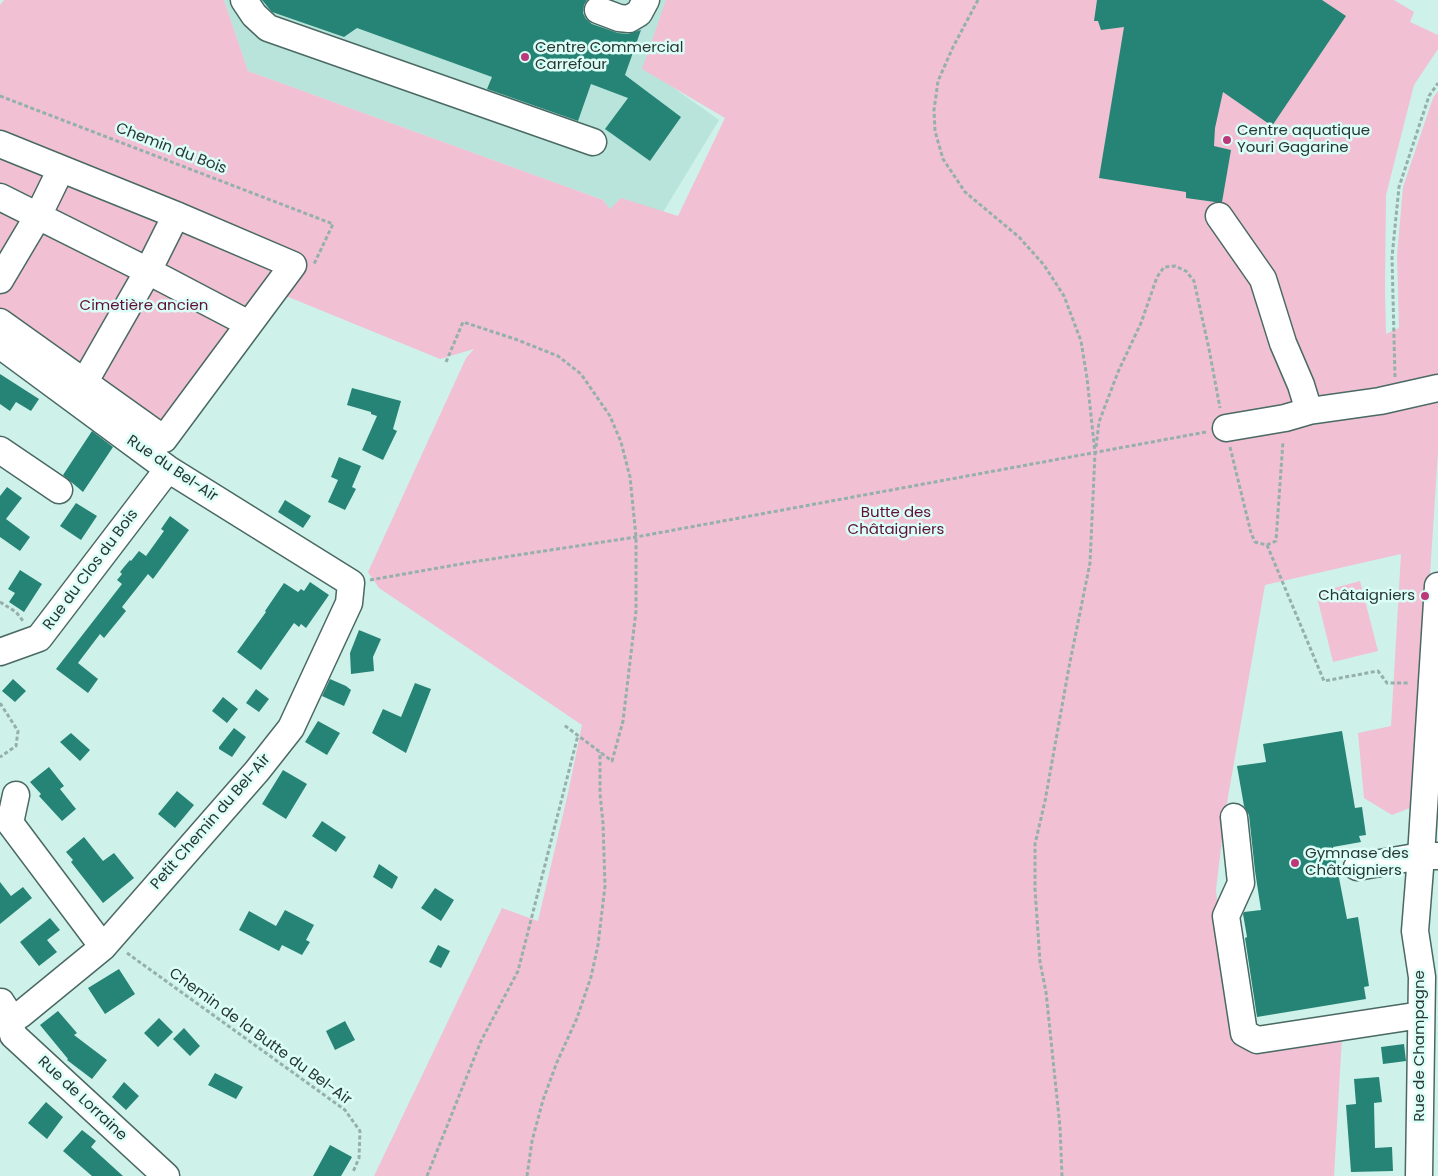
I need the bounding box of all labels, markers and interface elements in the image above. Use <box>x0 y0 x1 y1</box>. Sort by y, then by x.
place label: Centre Commercial Carrefour <box>535 39 683 74</box>
marker: Centre Commercial Carrefour <box>519 51 531 63</box>
street label: Chemin du Bois <box>113 120 229 178</box>
place label: Centre aquatique Youri Gagarine <box>1237 122 1370 157</box>
marker: Centre aquatique Youri Gagarine <box>1221 134 1233 146</box>
park label: Cimetière ancien <box>80 297 208 315</box>
street label: Rue du Bel-Air <box>123 432 221 506</box>
park label: Butte des Châtaigniers <box>848 504 944 539</box>
street label: Rue du Clos du Bois <box>40 506 142 634</box>
place label: Châtaigniers <box>1318 587 1415 605</box>
marker: Châtaigniers <box>1419 590 1431 602</box>
street label: Petit Chemin du Bel-Air <box>147 751 275 893</box>
place label: Gymnase des Châtaigniers <box>1305 845 1409 880</box>
marker: Gymnase des Châtaigniers <box>1289 857 1301 869</box>
street label: Chemin de la Butte du Bel-Air <box>165 965 355 1109</box>
street label: Rue de Champagne <box>1411 970 1429 1122</box>
street label: Rue de Lorraine <box>34 1053 130 1145</box>

